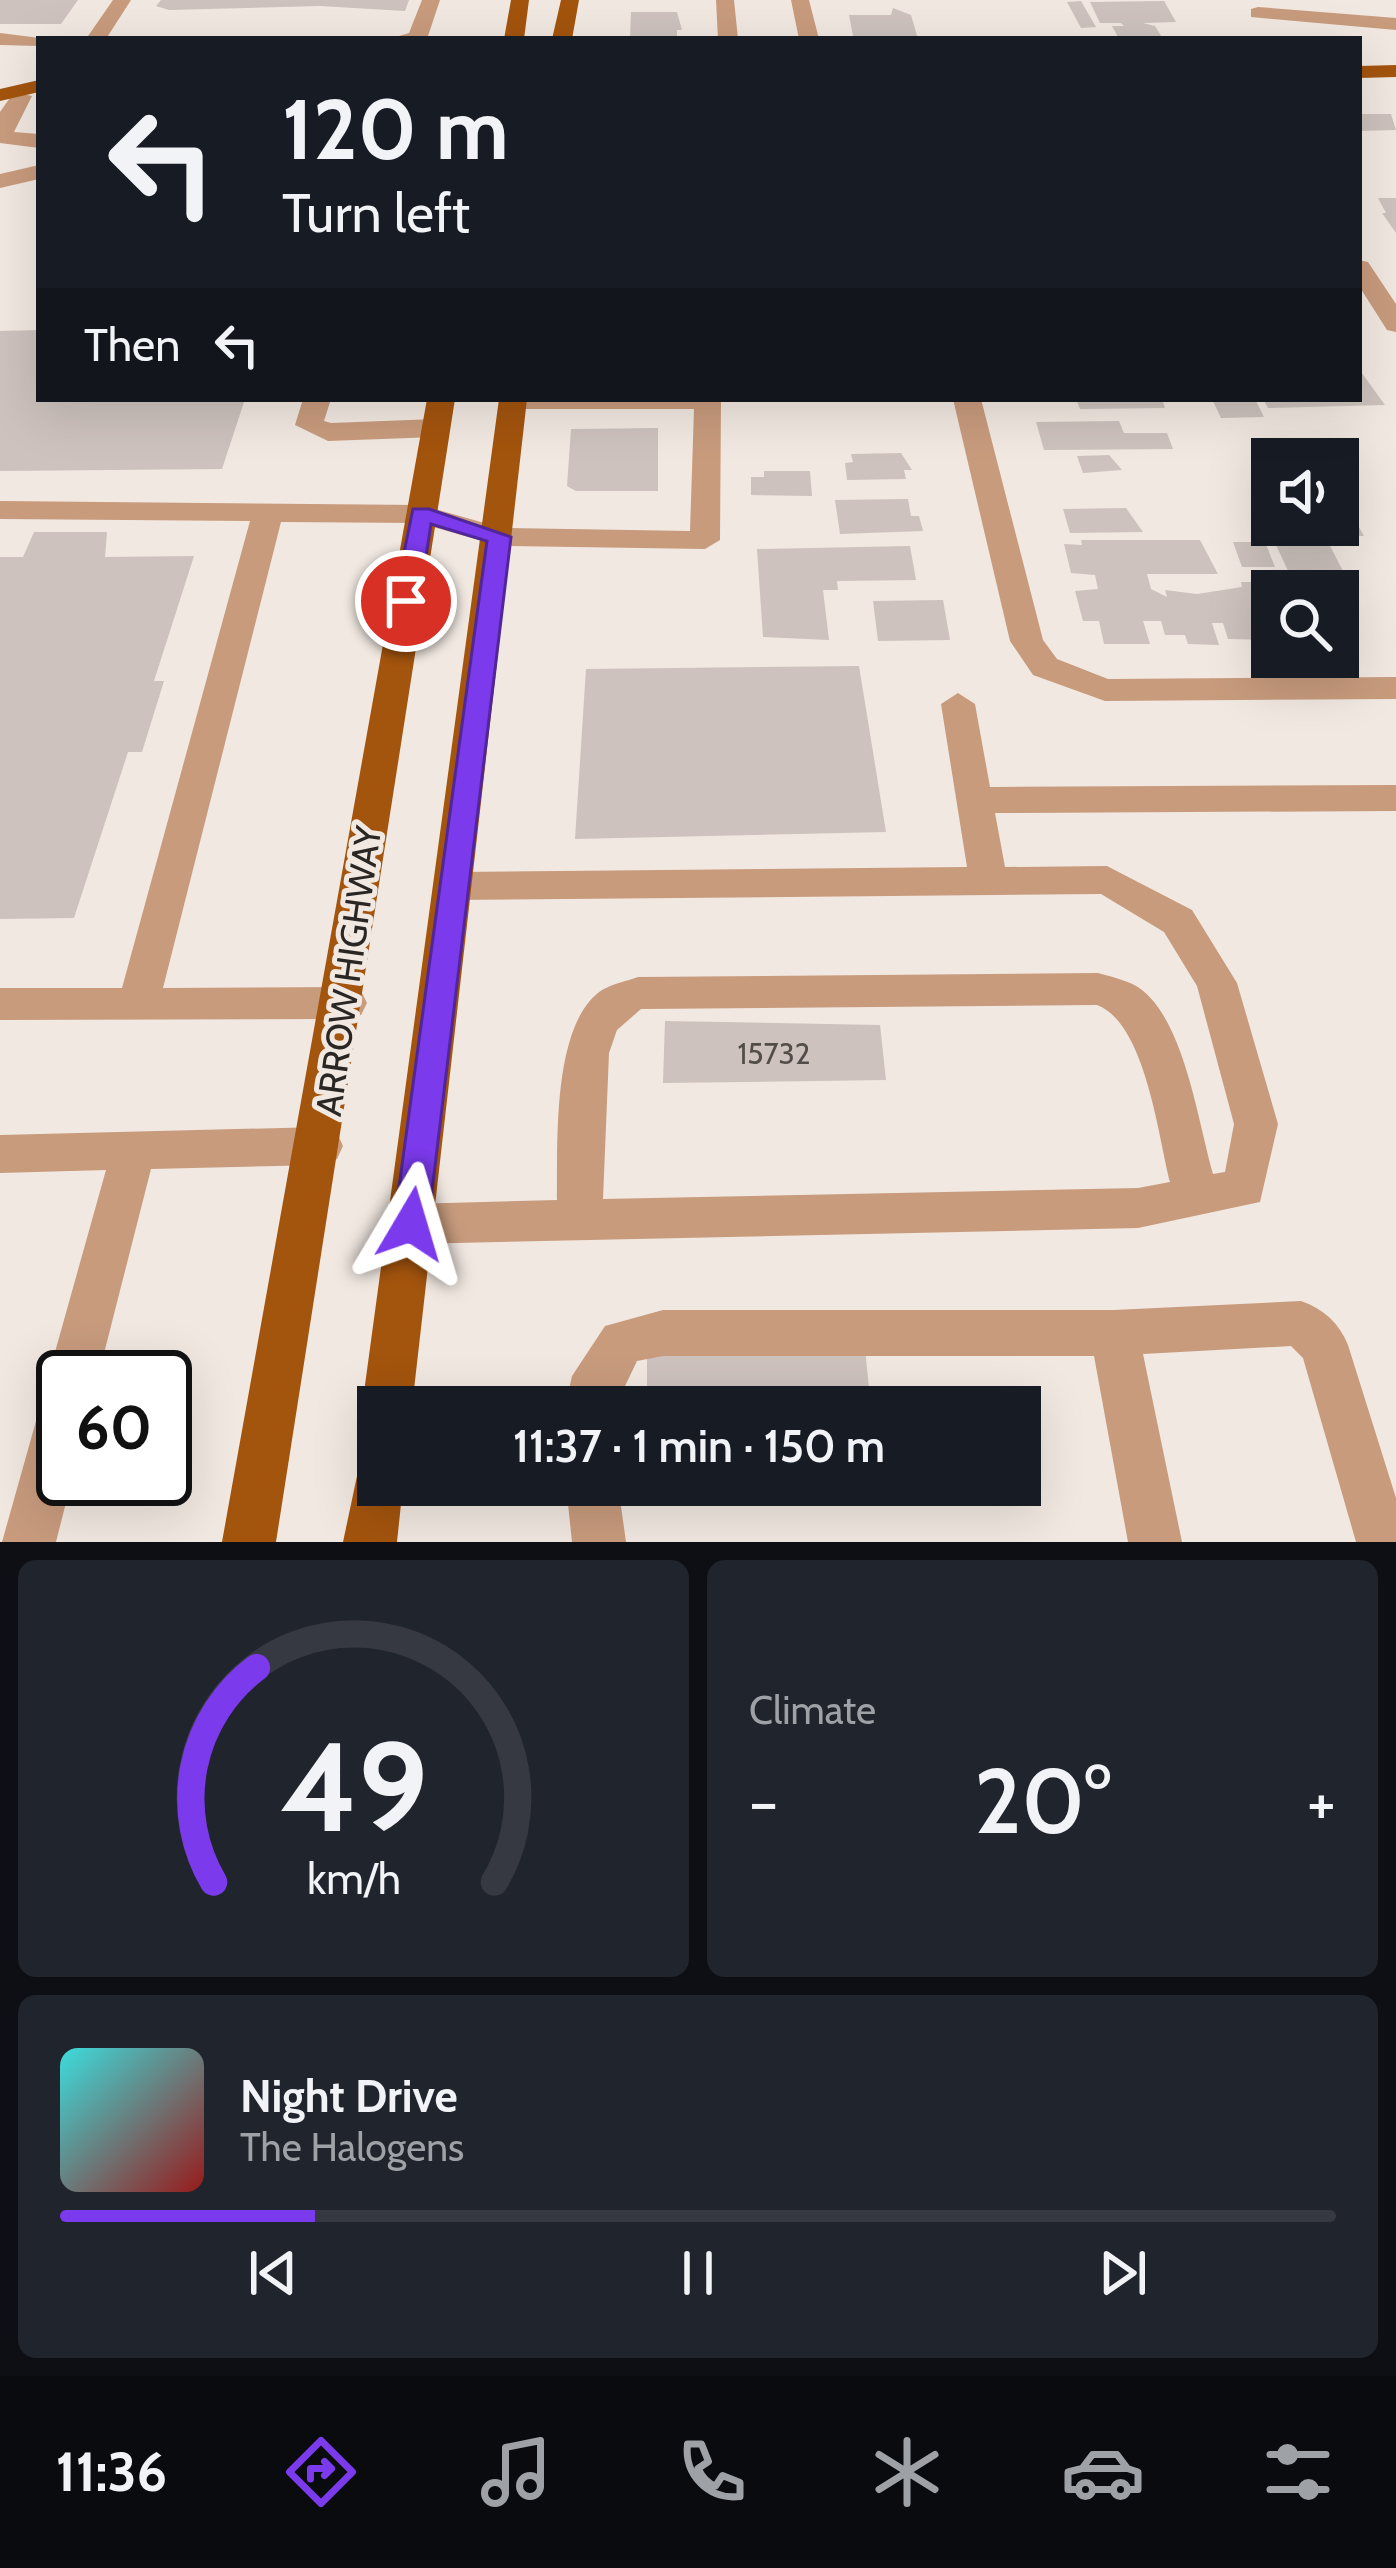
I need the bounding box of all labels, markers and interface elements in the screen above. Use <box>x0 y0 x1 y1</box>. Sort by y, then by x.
text: 120 m <box>282 78 509 180</box>
icon: left <box>84 84 240 240</box>
text: Turn left <box>282 180 470 246</box>
icon: left <box>204 312 270 378</box>
text: Then <box>84 318 180 372</box>
map controls <box>1251 438 1359 678</box>
button: sound <box>1251 438 1359 546</box>
pin <box>355 550 457 652</box>
icon: arrive <box>373 568 439 634</box>
button: search <box>1251 570 1359 678</box>
street label: ARROW HIGHWAY <box>306 823 390 1119</box>
house number: 15732 <box>737 1035 811 1072</box>
position arrow <box>348 1161 474 1287</box>
speed limit sign: 60 <box>36 1350 192 1506</box>
text: 11:37 · 1 min · 150 m <box>513 1419 885 1473</box>
text: Climate <box>749 1686 876 1734</box>
text: 49 <box>280 1711 427 1862</box>
text: 20° <box>974 1746 1111 1856</box>
text: − <box>749 1761 778 1842</box>
text: + <box>1307 1761 1336 1842</box>
text: km/h <box>307 1852 400 1904</box>
text: Night Drive <box>240 2069 458 2123</box>
text: The Halogens <box>240 2123 464 2171</box>
icon: previous <box>240 2240 306 2306</box>
icon: pause <box>665 2240 731 2306</box>
icon: next <box>1090 2240 1156 2306</box>
icon: directions <box>279 2430 363 2514</box>
icon: music <box>474 2430 558 2514</box>
icon: phone <box>670 2430 754 2514</box>
icon: climate <box>865 2430 949 2514</box>
icon: car <box>1061 2430 1145 2514</box>
icon: filters <box>1256 2430 1340 2514</box>
text: 11:36 <box>56 2439 167 2505</box>

